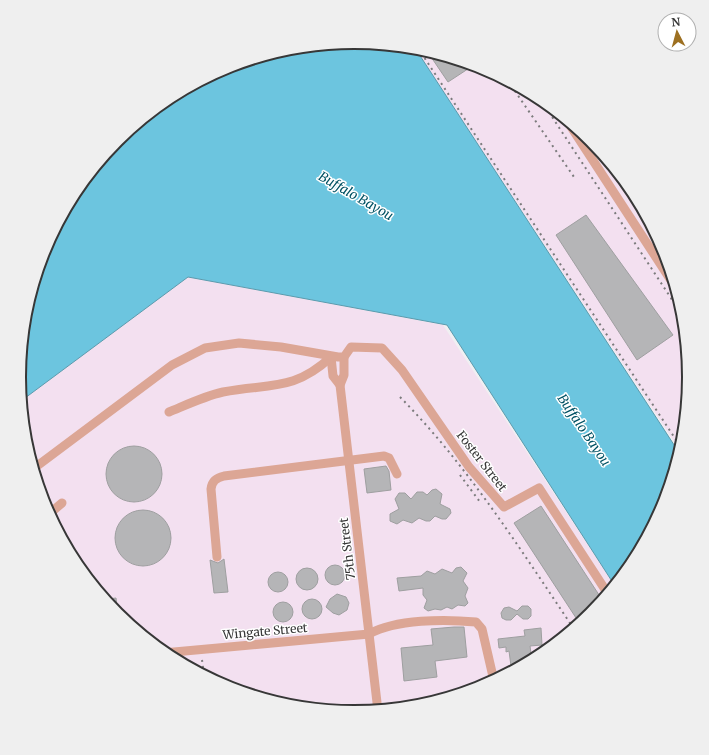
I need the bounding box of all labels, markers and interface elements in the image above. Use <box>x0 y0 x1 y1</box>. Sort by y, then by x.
north arrow <box>657 12 697 52</box>
text: N <box>671 15 681 29</box>
water label: Buffalo Bayou <box>316 168 397 224</box>
water label: Buffalo Bayou <box>554 391 615 470</box>
street label: Foster Street <box>454 428 511 495</box>
street label: 75th Street <box>336 517 358 581</box>
street label: Wingate Street <box>221 620 308 642</box>

